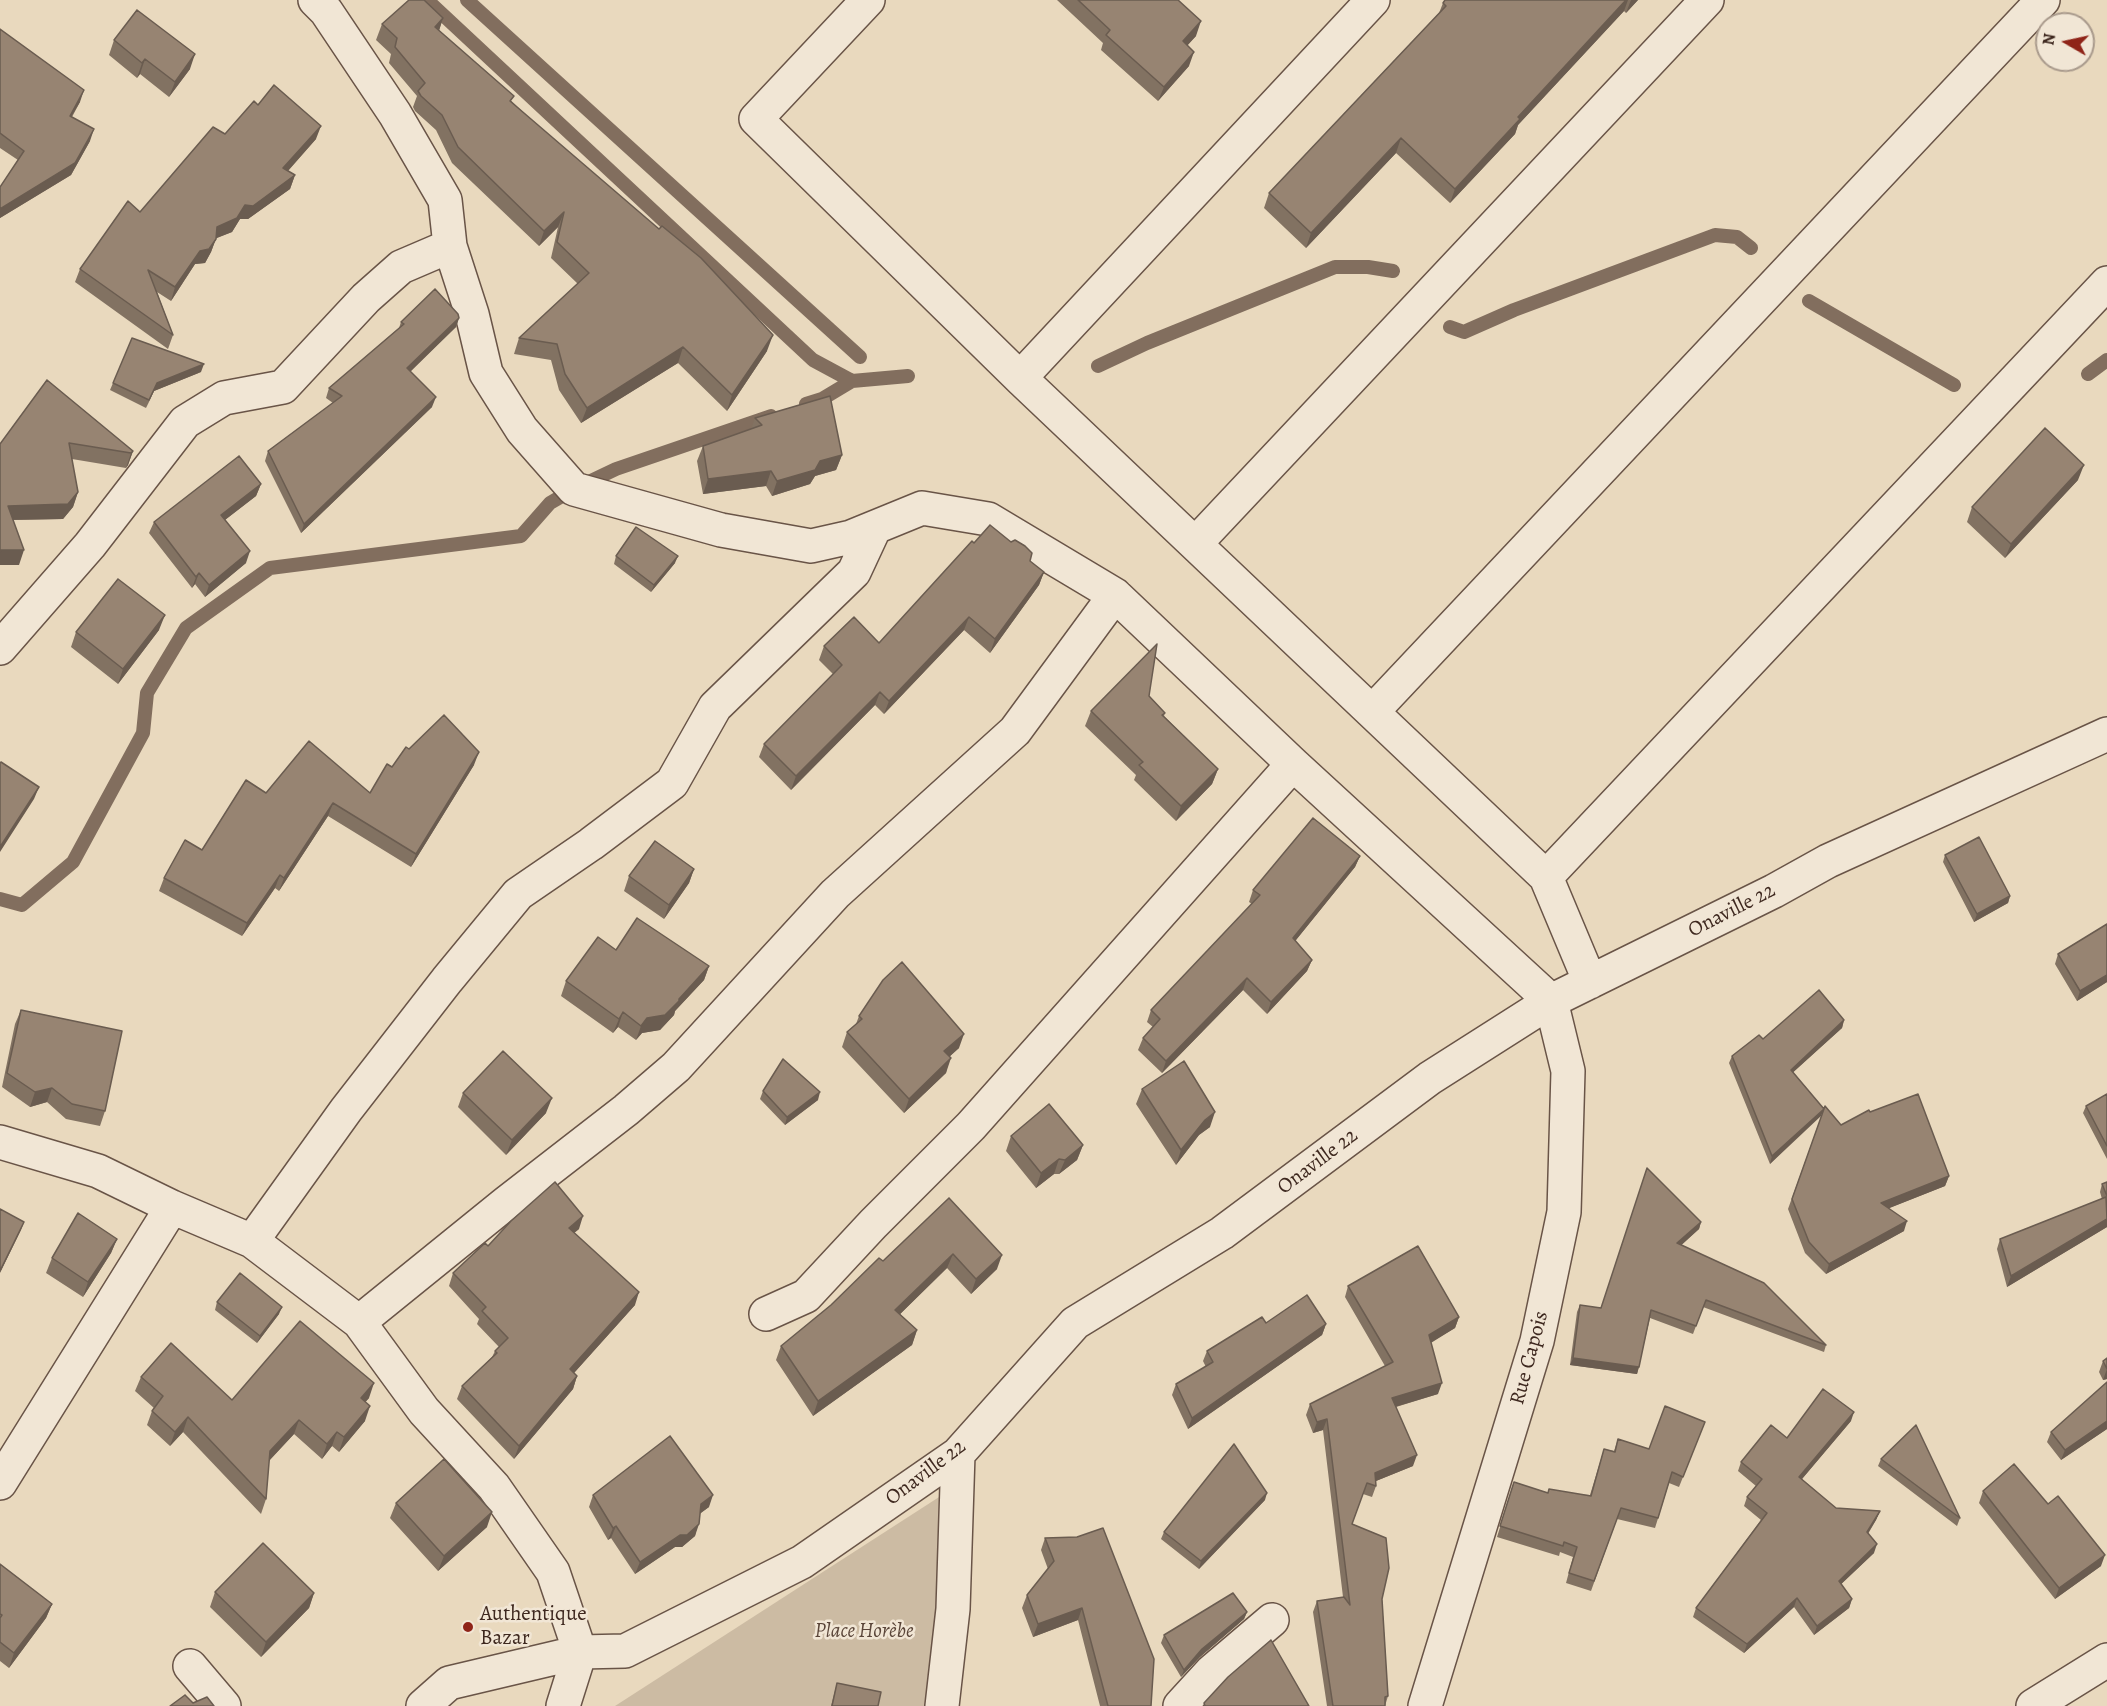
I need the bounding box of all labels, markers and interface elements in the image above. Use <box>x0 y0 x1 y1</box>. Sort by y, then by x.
north arrow <box>2035 12 2095 72</box>
text: N <box>2037 32 2061 47</box>
street label: Onaville 22 <box>1684 878 1780 944</box>
street label: Onaville 22 <box>1273 1124 1363 1200</box>
street label: Rue Capois <box>1505 1308 1555 1408</box>
street label: Onaville 22 <box>881 1435 971 1511</box>
place label: Authentique Bazar <box>480 1602 587 1652</box>
park label: Place Horèbe <box>815 1619 913 1645</box>
marker: Authentique Bazar <box>461 1620 475 1634</box>

